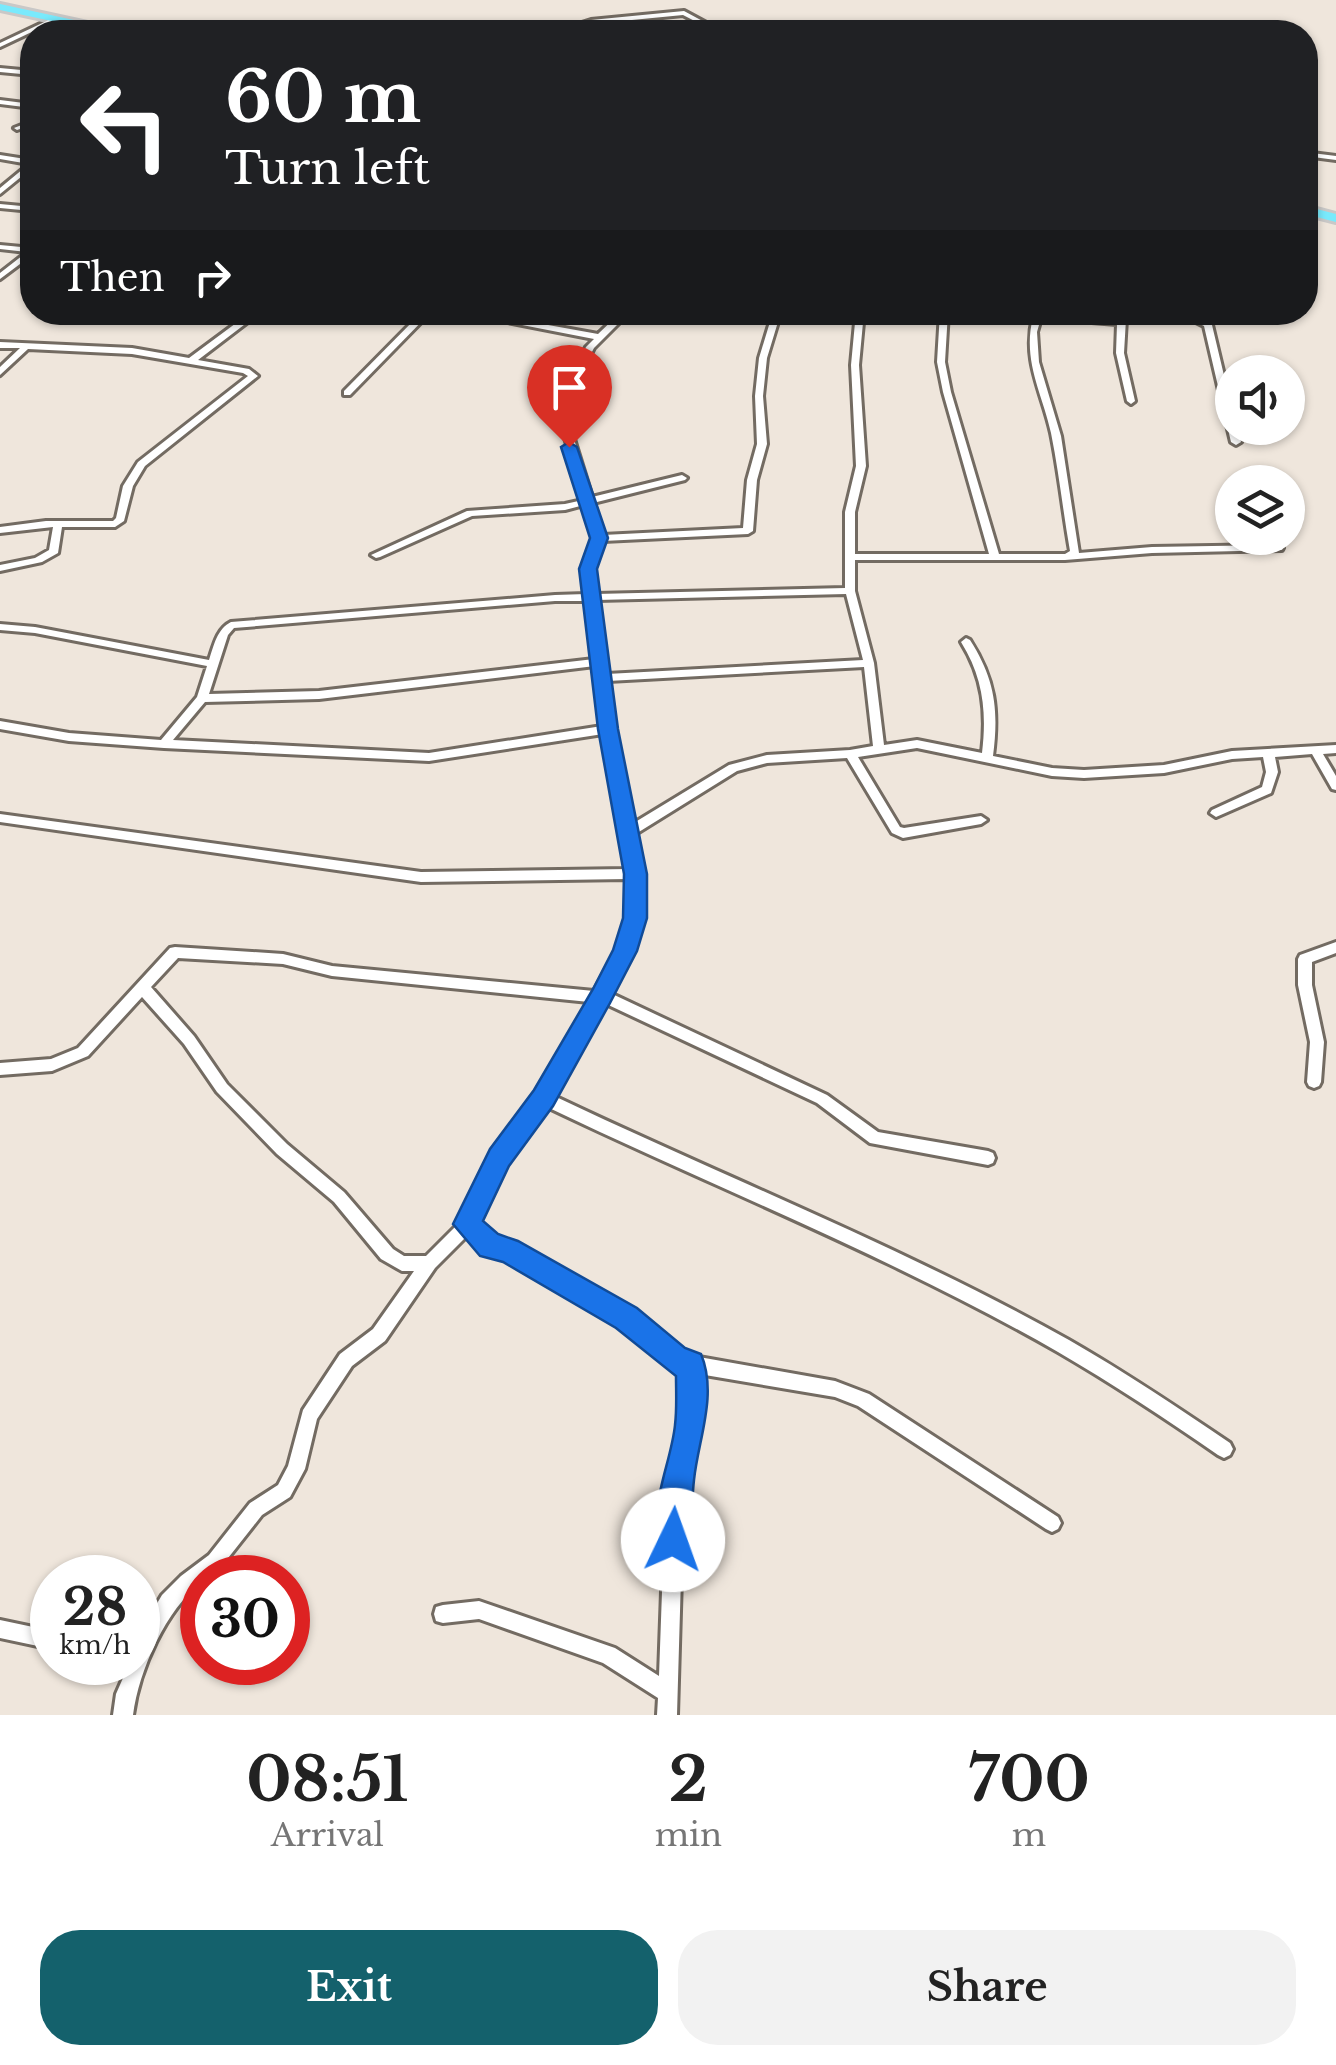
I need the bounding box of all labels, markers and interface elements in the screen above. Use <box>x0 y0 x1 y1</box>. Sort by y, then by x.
text: 60 m <box>225 54 421 141</box>
icon: left <box>60 60 190 190</box>
text: Turn left <box>225 140 430 196</box>
icon: right <box>185 250 240 305</box>
text: Then <box>60 254 165 301</box>
pin <box>527 345 612 448</box>
map controls <box>1215 355 1305 555</box>
button: sound <box>1215 355 1305 445</box>
icon: arrive <box>542 360 597 415</box>
button: layers <box>1215 465 1305 555</box>
position arrow <box>621 1488 725 1592</box>
speed limit sign: 30 <box>180 1555 310 1685</box>
text: 28 <box>63 1576 127 1639</box>
text: km/h <box>60 1630 130 1661</box>
text: 08:51 <box>246 1743 409 1817</box>
text: 2 <box>669 1743 708 1817</box>
text: 700 <box>968 1743 1090 1817</box>
text: Arrival <box>271 1815 384 1855</box>
text: min <box>655 1815 722 1855</box>
text: m <box>1012 1815 1046 1855</box>
button: Exit <box>40 1930 658 2045</box>
button: Share <box>678 1930 1296 2045</box>

